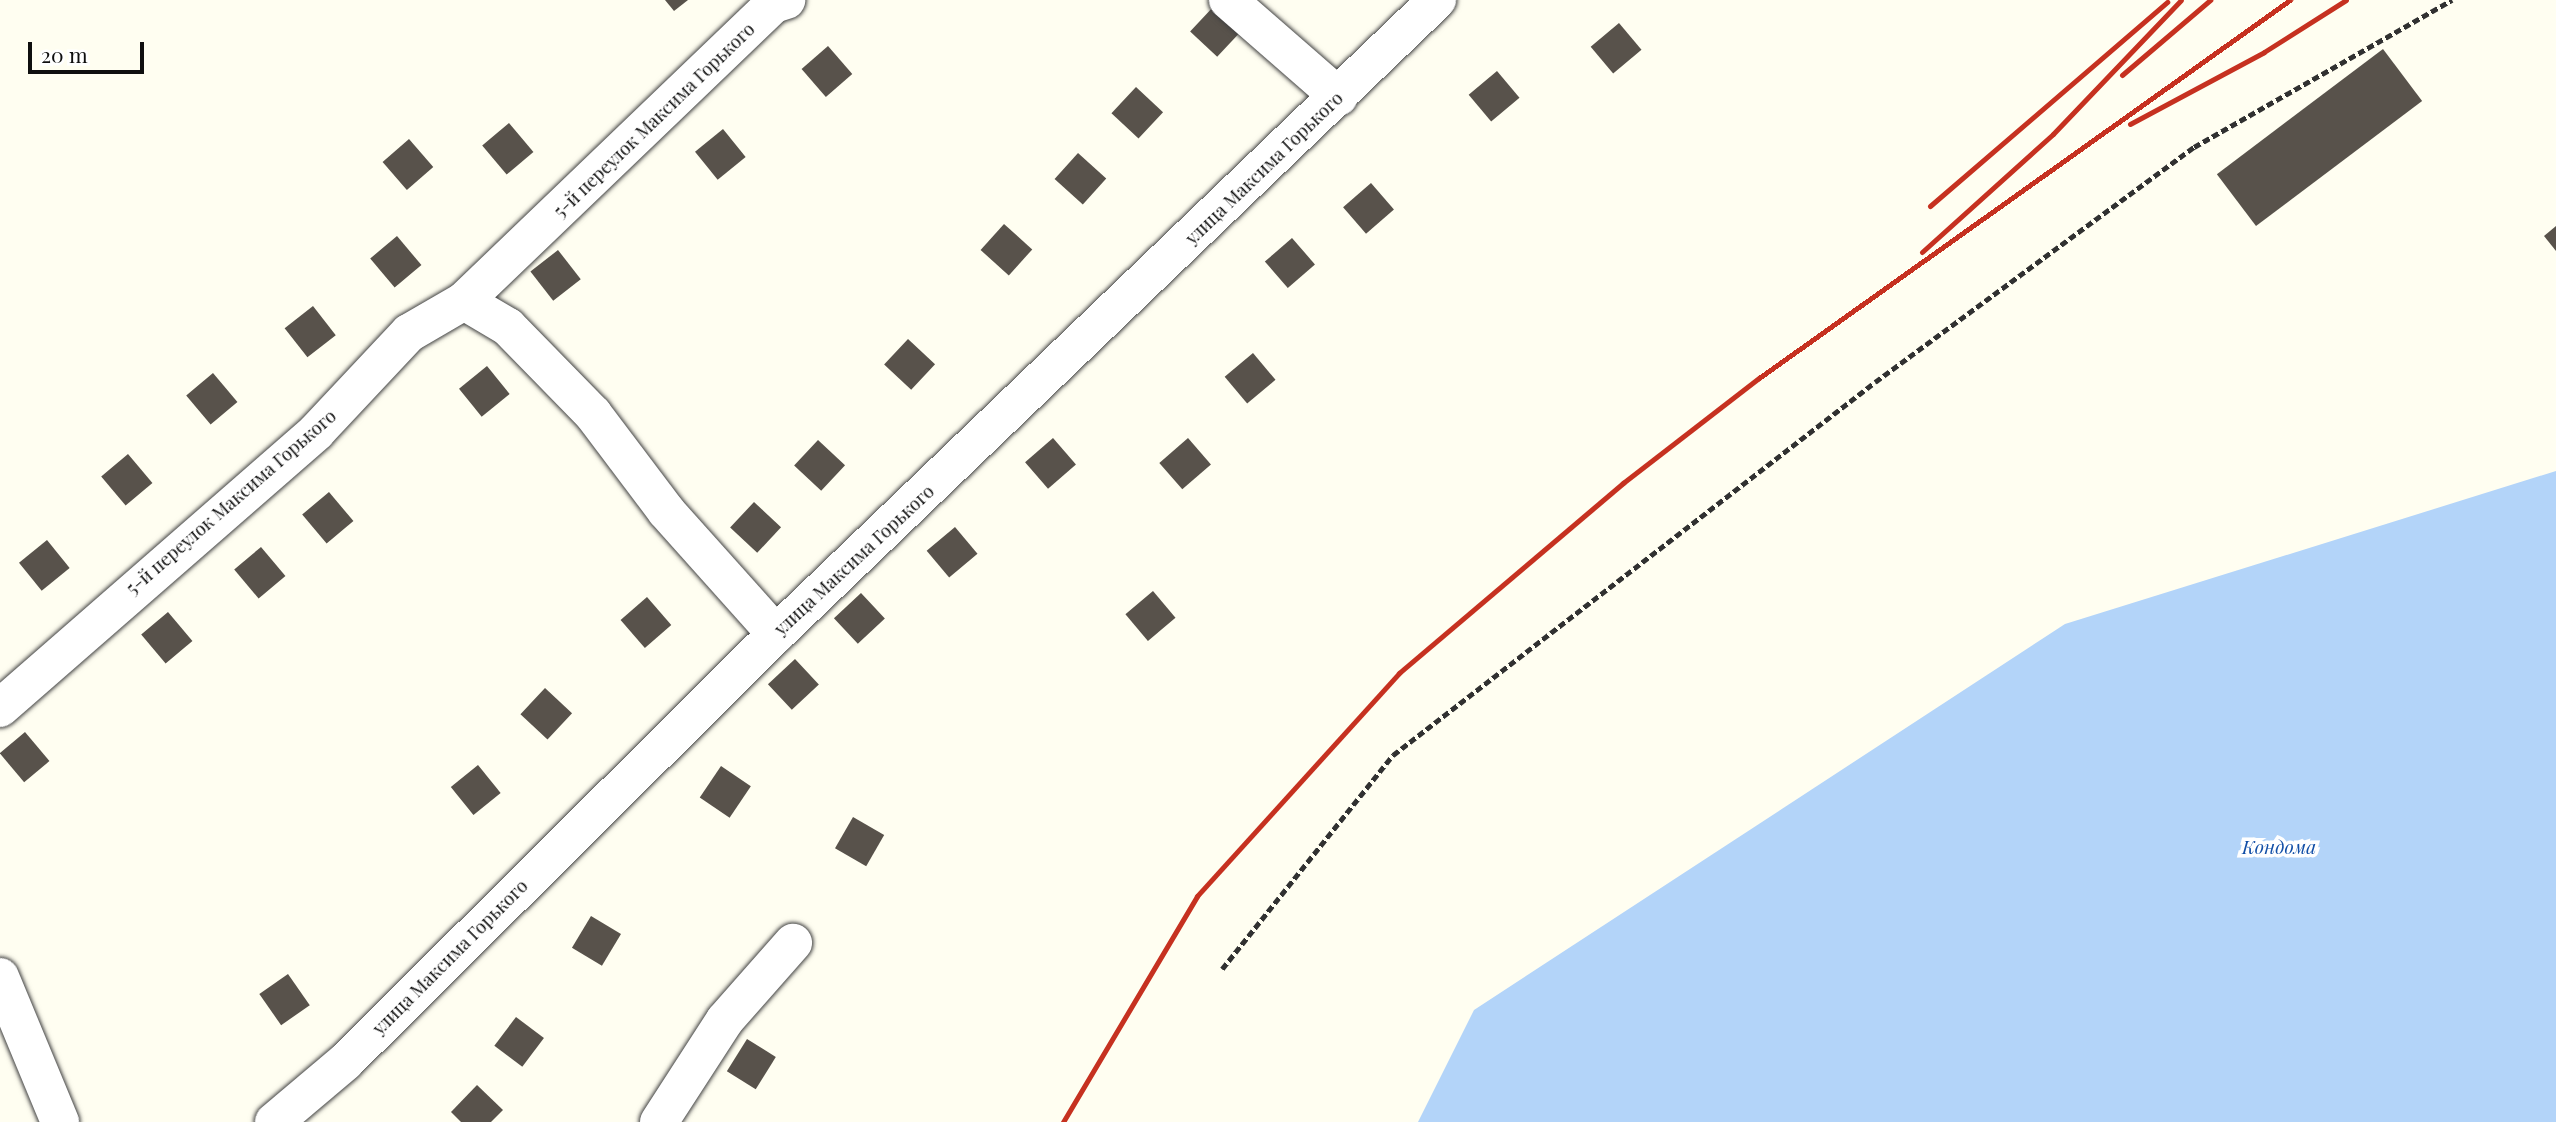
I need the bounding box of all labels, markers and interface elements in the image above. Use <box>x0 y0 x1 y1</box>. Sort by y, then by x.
street label: 5-й переулок Максима Горького <box>549 18 759 222</box>
scale bar <box>32 28 147 72</box>
text: 20 m <box>41 40 88 68</box>
street label: улица Максима Горького <box>1181 87 1347 249</box>
street label: 5-й переулок Максима Горького <box>122 405 340 599</box>
street label: улица Максима Горького <box>770 480 938 640</box>
water label: Кондома <box>2242 836 2316 858</box>
street label: улица Максима Горького <box>368 875 532 1039</box>

